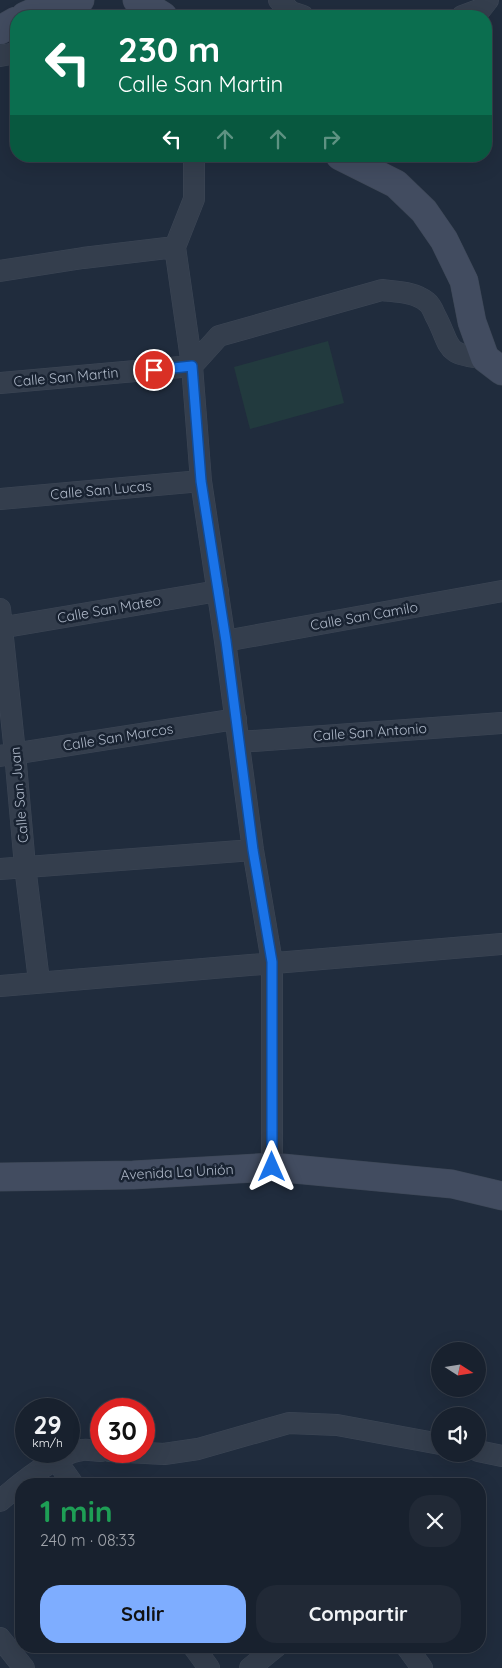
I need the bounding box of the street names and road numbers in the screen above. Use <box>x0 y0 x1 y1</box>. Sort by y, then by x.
street label: Calle San Martin <box>13 363 119 391</box>
street label: Calle San Lucas <box>50 477 152 503</box>
street label: Calle San Mateo <box>56 591 162 627</box>
street label: Calle San Camilo <box>309 598 419 634</box>
street label: Calle San Marcos <box>62 719 174 755</box>
street label: Calle San Antonio <box>313 719 427 745</box>
street label: Calle San Juan <box>6 746 32 844</box>
street label: Avenida La Unión <box>120 1160 234 1184</box>

